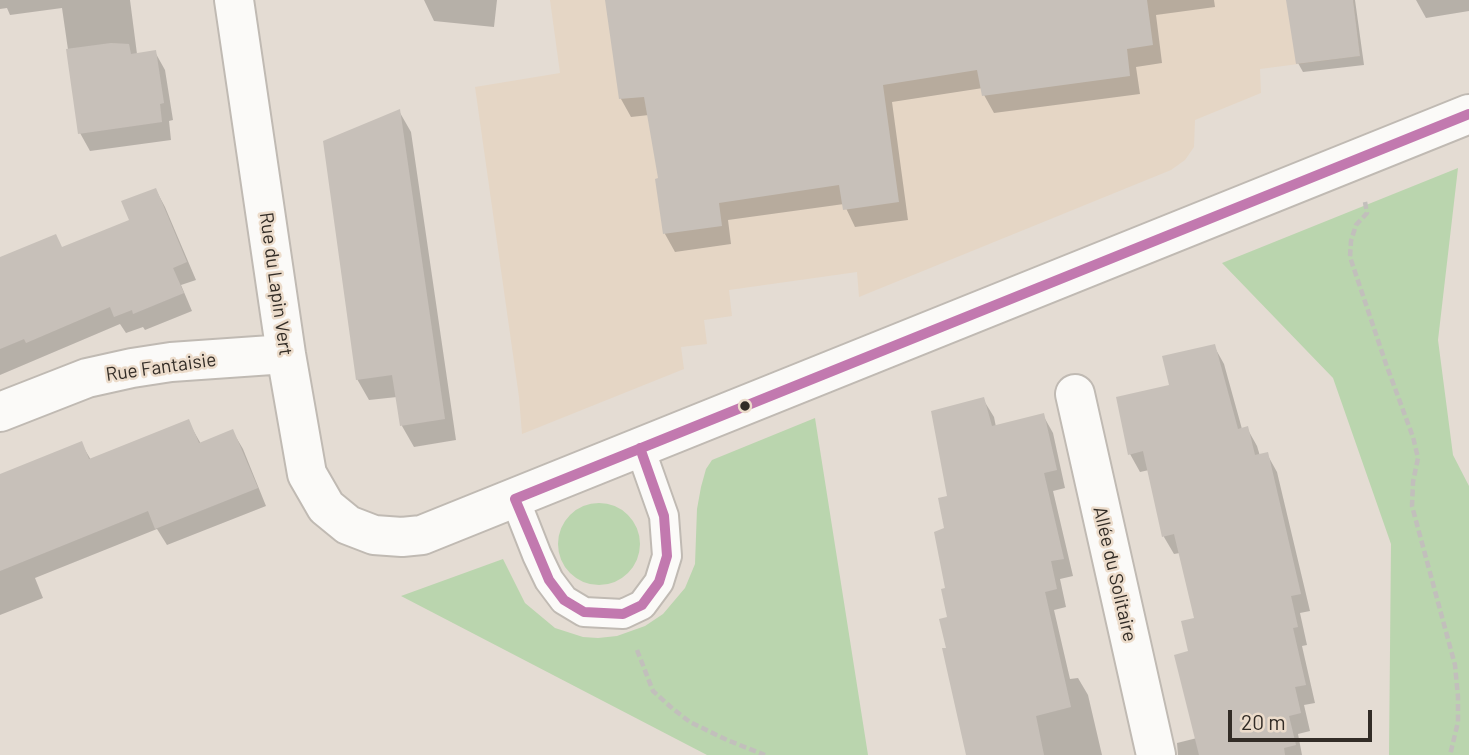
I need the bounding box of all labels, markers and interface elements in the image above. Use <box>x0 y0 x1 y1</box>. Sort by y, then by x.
street label: Rue du Lapin Vert <box>255 211 297 357</box>
street label: Rue Fantaisie <box>104 348 218 386</box>
unlabelled marker <box>738 399 752 413</box>
street label: Allée du Solitaire <box>1088 504 1142 644</box>
scale bar <box>1231 696 1374 740</box>
text: 20 m <box>1241 709 1286 734</box>

